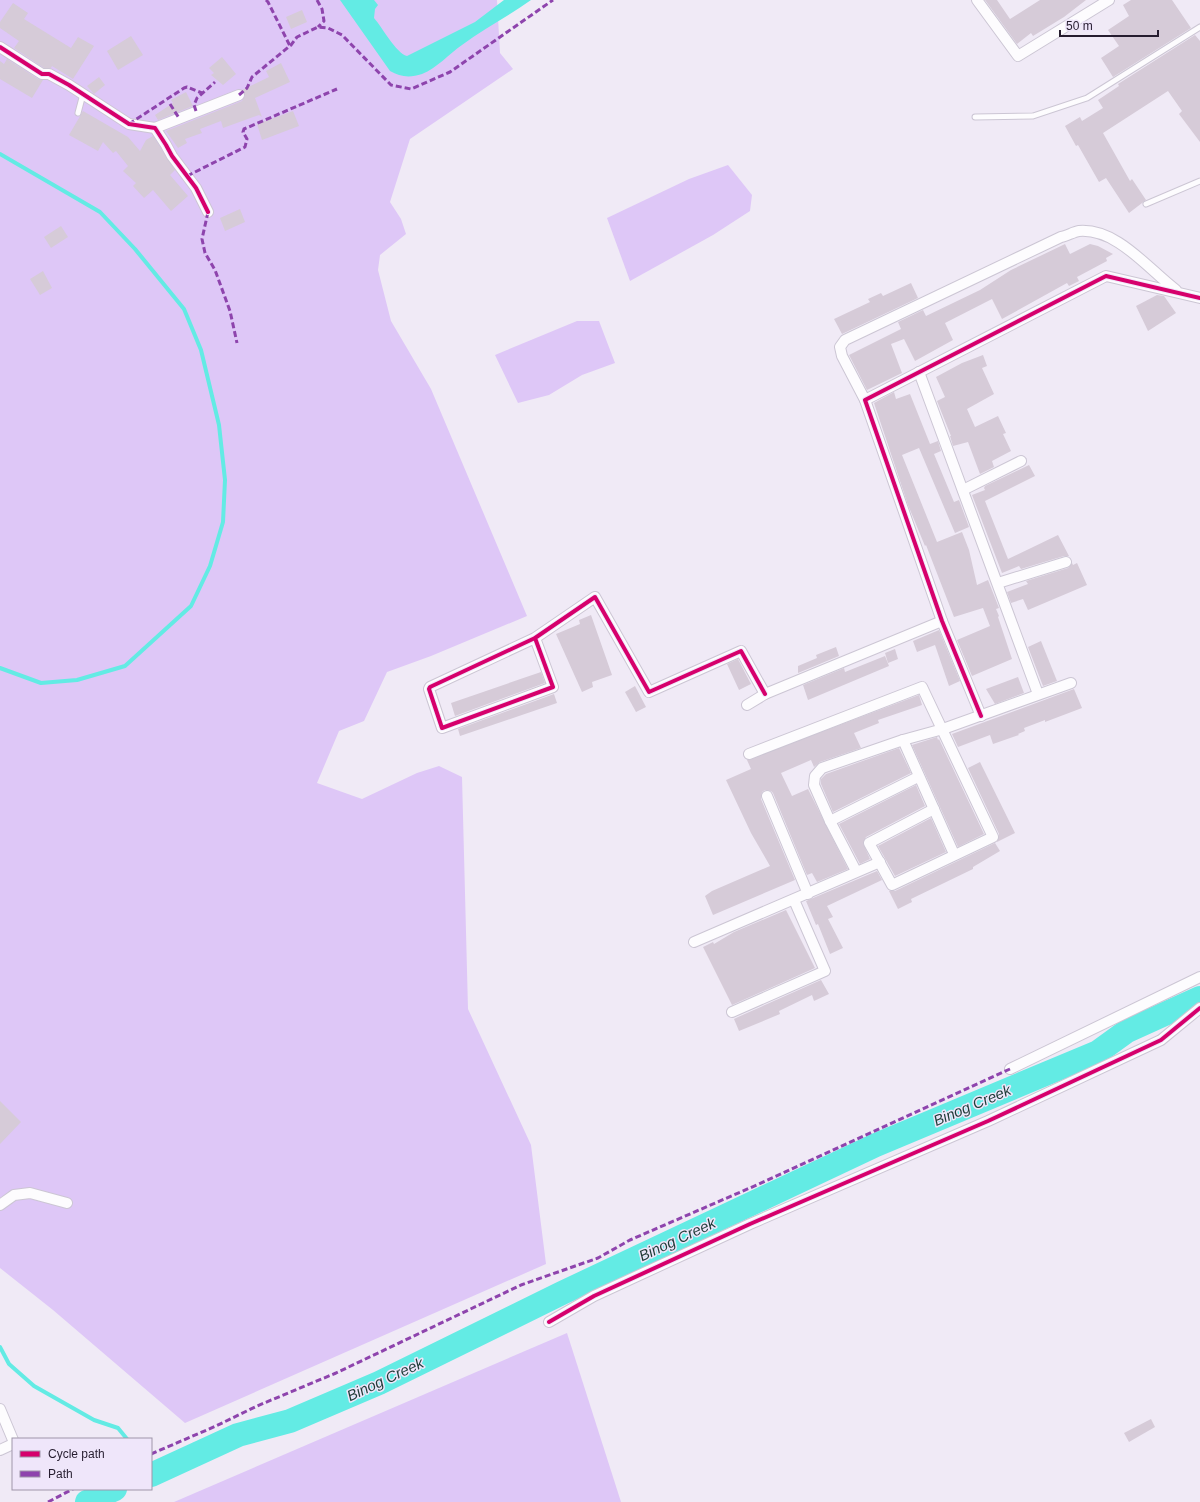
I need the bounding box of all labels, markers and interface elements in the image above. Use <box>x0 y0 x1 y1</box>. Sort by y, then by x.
scale bar <box>1060 12 1158 38</box>
text: 50 m <box>1066 19 1093 33</box>
water label: Binog Creek <box>931 1080 1015 1129</box>
water label: Binog Creek <box>636 1213 719 1264</box>
water label: Binog Creek <box>344 1353 427 1404</box>
legend <box>12 1438 152 1490</box>
text: Cycle path <box>48 1447 105 1461</box>
text: Path <box>48 1467 73 1481</box>

